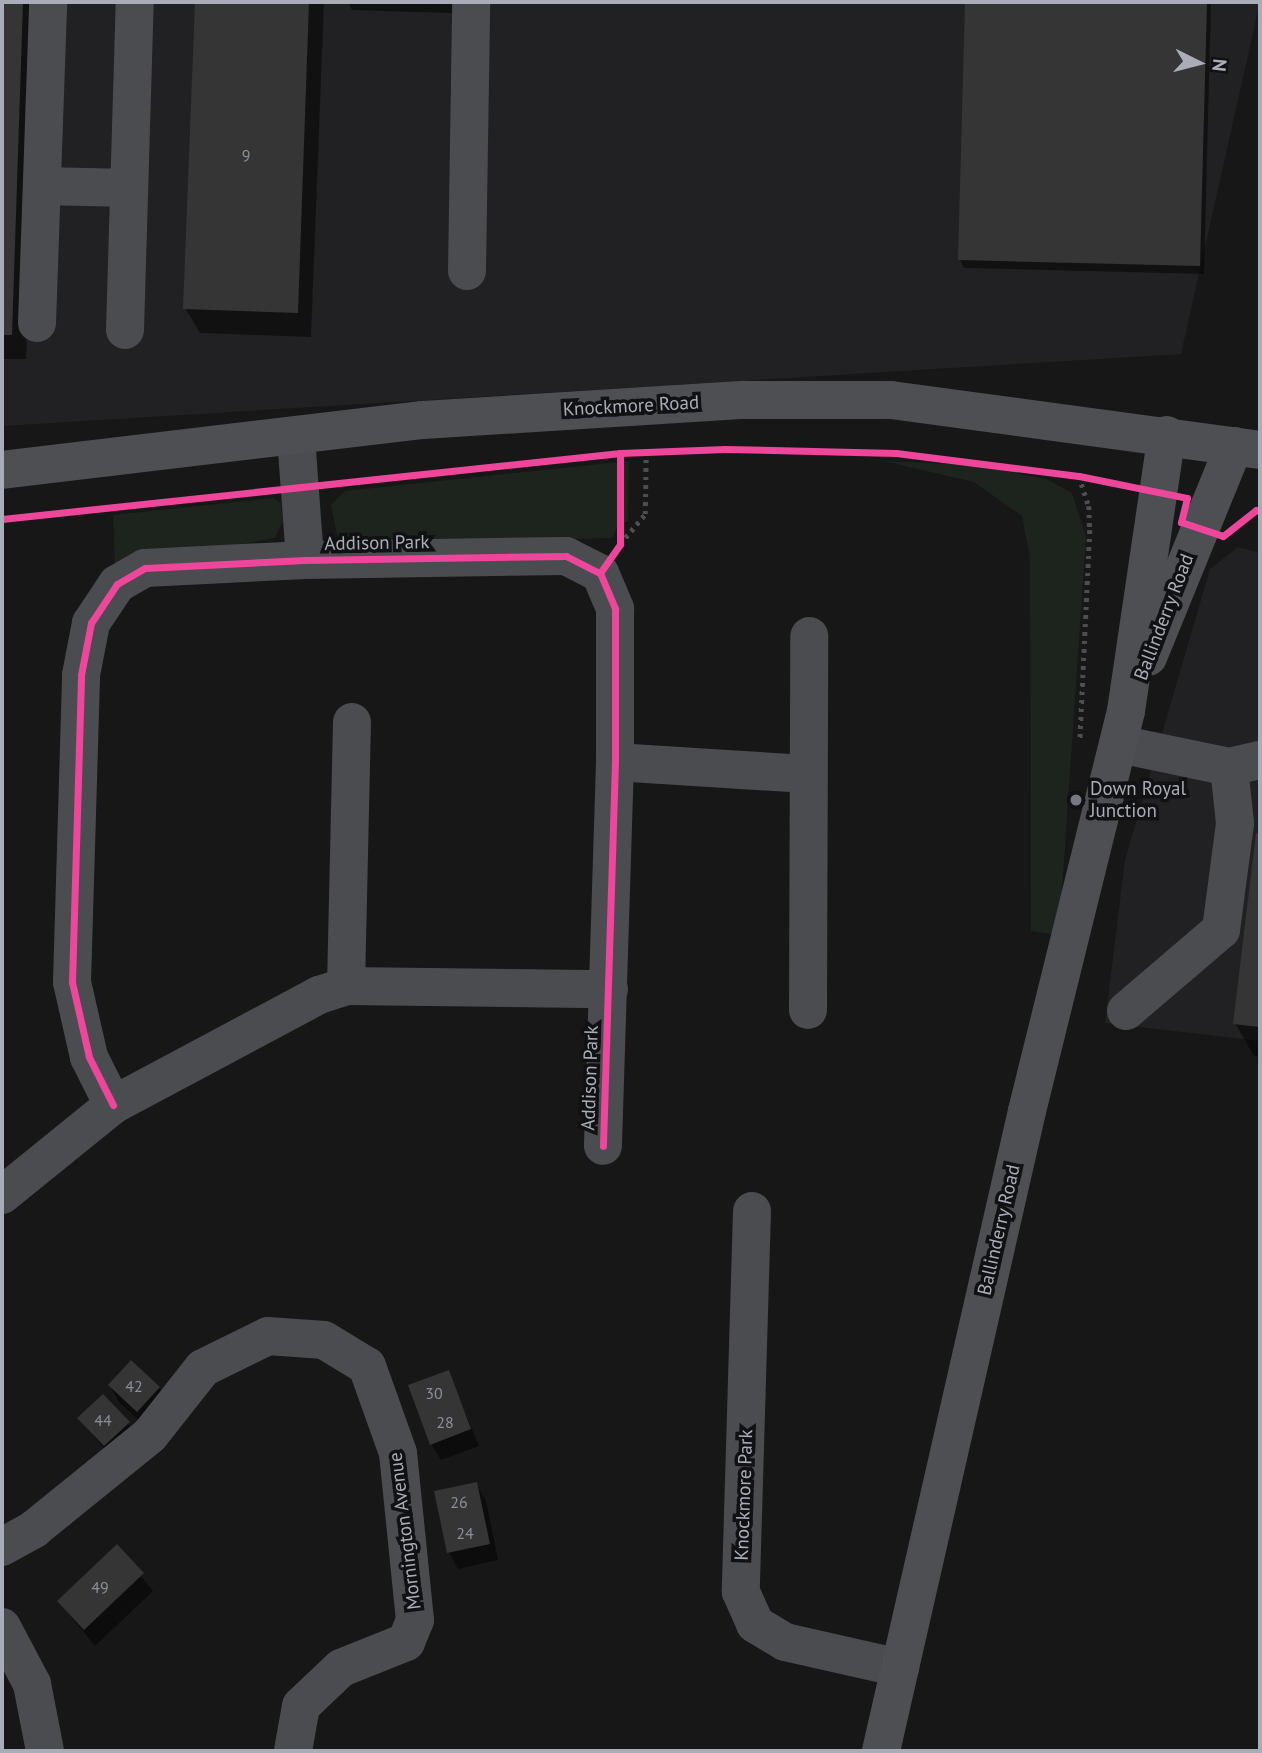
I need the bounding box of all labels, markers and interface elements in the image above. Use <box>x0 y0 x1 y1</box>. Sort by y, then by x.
north arrow <box>1164 28 1234 98</box>
text: N <box>1207 58 1232 73</box>
house number: 9 <box>242 145 250 165</box>
street label: Knockmore Road <box>562 391 700 421</box>
street label: Addison Park <box>324 531 430 555</box>
street label: Ballinderry Road <box>1129 550 1199 684</box>
place label: Down Royal Junction <box>1090 778 1186 822</box>
marker: Down Royal Junction <box>1068 792 1084 808</box>
street label: Addison Park <box>577 1025 603 1131</box>
street label: Ballinderry Road <box>973 1162 1025 1298</box>
house number: 42 <box>125 1376 143 1396</box>
house number: 30 <box>425 1383 443 1403</box>
house number: 44 <box>94 1410 112 1430</box>
house number: 28 <box>436 1412 454 1432</box>
street label: Knockmore Park <box>730 1429 758 1561</box>
street label: Mornington Avenue <box>384 1451 426 1611</box>
house number: 26 <box>450 1492 468 1512</box>
house number: 24 <box>456 1523 474 1543</box>
house number: 49 <box>91 1577 109 1597</box>

